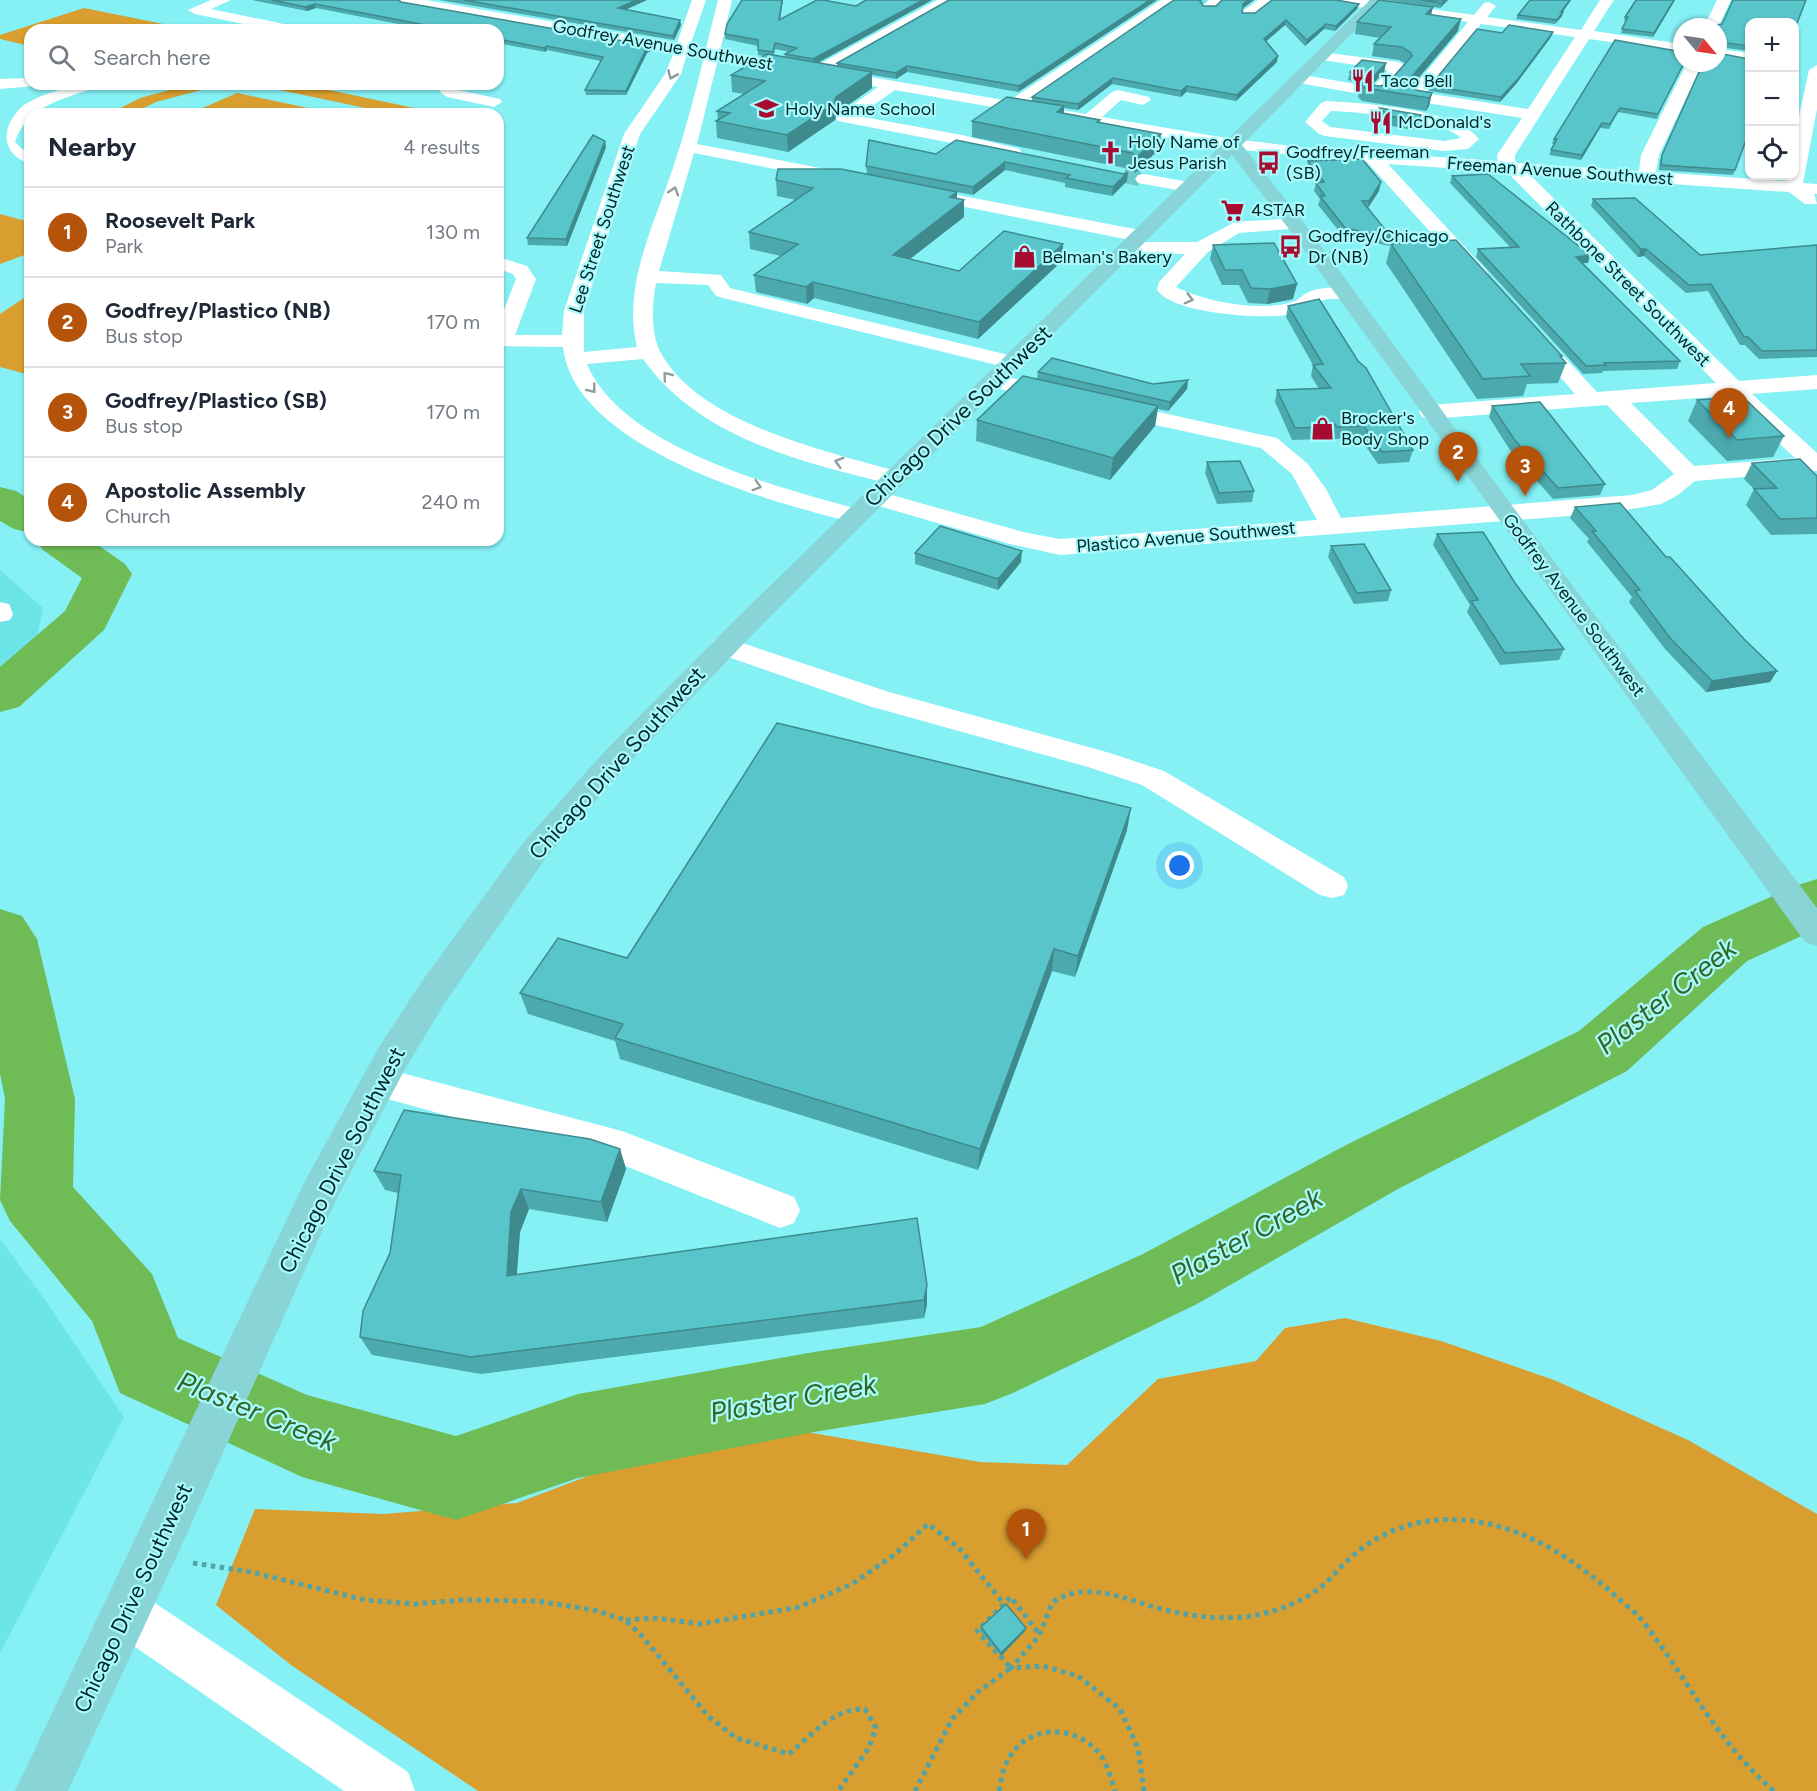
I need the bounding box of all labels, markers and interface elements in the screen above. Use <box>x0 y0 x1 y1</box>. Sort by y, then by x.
street label: Godfrey Avenue Southwest <box>551 15 775 75</box>
north arrow <box>1673 18 1727 72</box>
map controls <box>1745 18 1799 180</box>
button: + <box>1745 18 1799 72</box>
search box <box>24 24 504 90</box>
icon: search <box>45 41 78 74</box>
text: Search here <box>93 44 211 71</box>
one-way arrow <box>668 68 680 79</box>
restaurant icon: Taco Bell <box>1350 68 1376 94</box>
place label: Taco Bell <box>1381 70 1452 92</box>
button: − <box>1745 72 1799 126</box>
school or university icon: Holy Name School <box>754 96 780 122</box>
place label: Holy Name School <box>785 98 935 120</box>
restaurant icon: McDonald's <box>1367 109 1393 135</box>
place label: McDonald's <box>1398 111 1492 133</box>
button: locate <box>1745 126 1799 180</box>
text: Nearby <box>48 131 136 163</box>
place label: Holy Name of Jesus Parish <box>1128 131 1240 174</box>
text: 4 results <box>403 135 480 159</box>
church icon: Holy Name of Jesus Parish <box>1097 139 1123 165</box>
place label: Godfrey/Freeman (SB) <box>1286 141 1429 184</box>
street label: Lee Street Southwest <box>564 142 640 316</box>
bus stop icon: Godfrey/Freeman (SB) <box>1255 149 1281 175</box>
street label: Freeman Avenue Southwest <box>1446 152 1674 190</box>
one-way arrow <box>667 186 679 197</box>
supermarket icon: 4STAR <box>1220 197 1246 223</box>
street label: Rathbone Street Southwest <box>1541 197 1715 371</box>
place label: 4STAR <box>1251 199 1305 221</box>
text: Roosevelt Park <box>105 207 255 234</box>
text: 1 <box>63 220 72 244</box>
text: 130 m <box>426 220 480 244</box>
place label: Godfrey/Chicago Dr (NB) <box>1308 225 1449 268</box>
bus stop icon: Godfrey/Chicago Dr (NB) <box>1277 233 1303 259</box>
text: Park <box>105 234 143 258</box>
shop icon: Belman's Bakery <box>1011 244 1037 270</box>
place label: Belman's Bakery <box>1042 246 1172 268</box>
one-way arrow <box>1183 292 1193 304</box>
text: Godfrey/Plastico (NB) <box>105 297 331 324</box>
text: 2 <box>62 310 73 334</box>
text: 170 m <box>426 310 480 334</box>
street label: Chicago Drive Southwest <box>859 319 1057 513</box>
text: Bus stop <box>105 324 183 348</box>
one-way arrow <box>663 372 674 383</box>
one-way arrow <box>585 383 596 394</box>
text: Godfrey/Plastico (SB) <box>105 387 327 414</box>
pin: 4 <box>1710 388 1748 438</box>
text: 3 <box>62 400 73 424</box>
text: 170 m <box>426 400 480 424</box>
place label: Brocker's Body Shop <box>1341 407 1429 450</box>
text: Bus stop <box>105 414 183 438</box>
shop icon: Brocker's Body Shop <box>1310 415 1336 441</box>
pin: 2 <box>1438 432 1478 482</box>
pin: 3 <box>1506 446 1544 496</box>
one-way arrow <box>834 456 844 469</box>
text: Apostolic Assembly <box>105 477 306 504</box>
one-way arrow <box>752 479 762 491</box>
text: 4 <box>61 490 74 514</box>
text: 240 m <box>422 490 480 514</box>
text: Church <box>105 504 170 528</box>
street label: Godfrey Avenue Southwest <box>1498 509 1650 701</box>
street label: Plastico Avenue Southwest <box>1075 516 1297 558</box>
street label: Chicago Drive Southwest <box>523 661 711 865</box>
your location <box>1165 851 1194 880</box>
water label: Plaster Creek <box>1589 930 1744 1061</box>
street label: Chicago Drive Southwest <box>273 1042 411 1278</box>
water label: Plaster Creek <box>1164 1180 1329 1292</box>
water label: Plaster Creek <box>173 1364 343 1459</box>
water label: Plaster Creek <box>707 1366 880 1429</box>
street label: Chicago Drive Southwest <box>68 1479 198 1717</box>
pin: 1 <box>1006 1510 1046 1559</box>

